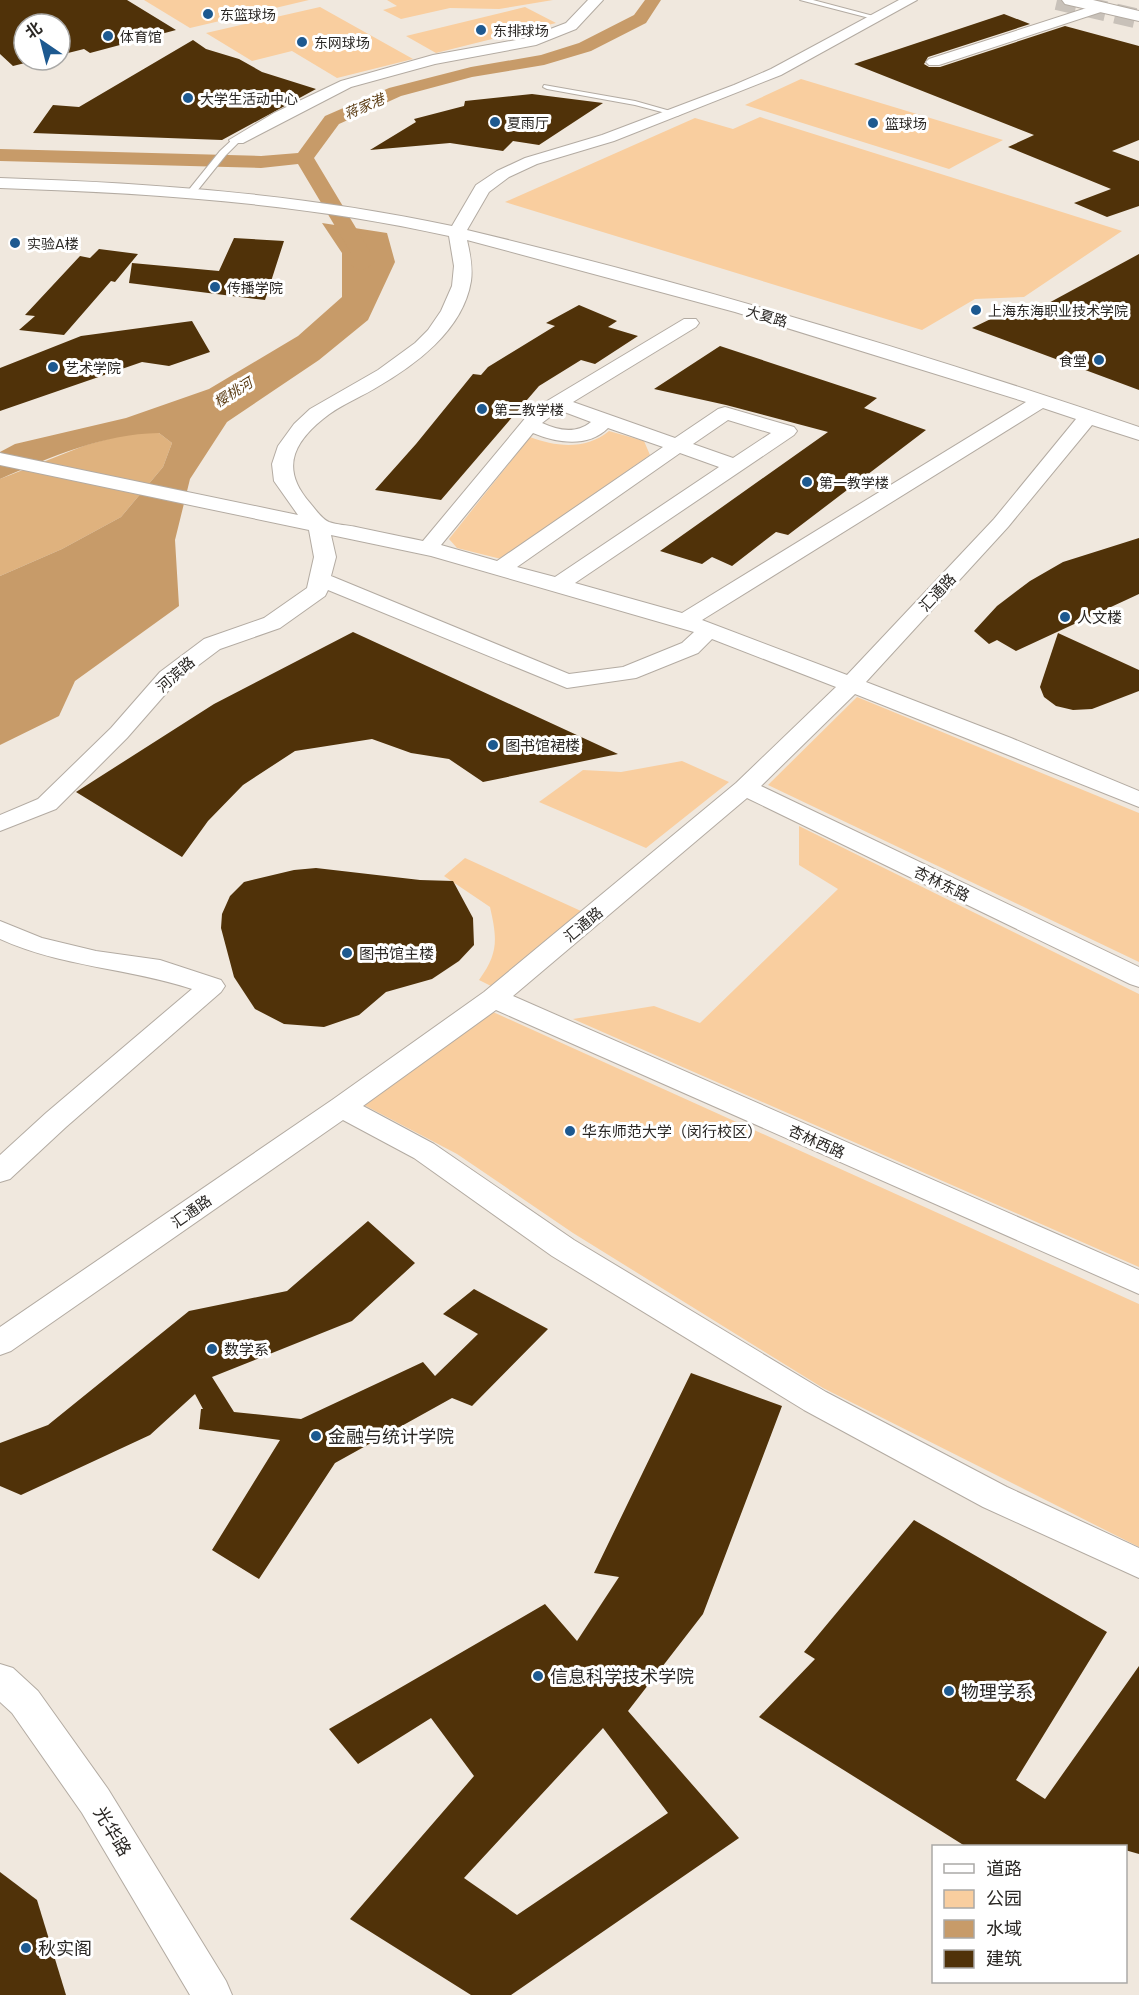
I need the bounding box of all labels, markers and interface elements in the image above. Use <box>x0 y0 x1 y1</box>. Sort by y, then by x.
place label: 东篮球场 <box>220 6 276 23</box>
marker: 东篮球场 <box>201 7 215 21</box>
north arrow <box>12 12 72 72</box>
text: 北 <box>21 17 45 42</box>
place label: 东排球场 <box>493 22 549 39</box>
marker: 东排球场 <box>474 23 488 37</box>
place label: 体育馆 <box>120 28 162 45</box>
marker: 体育馆 <box>101 29 115 43</box>
place label: 东网球场 <box>314 34 370 51</box>
marker: 东网球场 <box>295 35 309 49</box>
water label: 蒋家港 <box>341 89 388 122</box>
place label: 大学生活动中心 <box>200 90 298 107</box>
marker: 大学生活动中心 <box>181 91 195 105</box>
place label: 夏雨厅 <box>507 114 549 131</box>
marker: 夏雨厅 <box>488 115 502 129</box>
place label: 篮球场 <box>885 115 927 132</box>
marker: 篮球场 <box>866 116 880 130</box>
place label: 实验A楼 <box>27 235 79 252</box>
marker: 实验A楼 <box>8 236 22 250</box>
place label: 传播学院 <box>227 279 283 296</box>
marker: 传播学院 <box>208 280 222 294</box>
street label: 大夏路 <box>744 302 790 330</box>
place label: 上海东海职业技术学院 <box>988 302 1128 319</box>
marker: 上海东海职业技术学院 <box>969 303 983 317</box>
place label: 食堂 <box>1059 352 1087 369</box>
marker: 食堂 <box>1092 353 1106 367</box>
place label: 艺术学院 <box>65 359 121 376</box>
marker: 艺术学院 <box>46 360 60 374</box>
water label: 樱桃河 <box>211 372 258 410</box>
place label: 第二教学楼 <box>494 401 564 418</box>
marker: 第二教学楼 <box>475 402 489 416</box>
place label: 第一教学楼 <box>819 474 889 491</box>
marker: 第一教学楼 <box>800 475 814 489</box>
street label: 汇通路 <box>915 569 959 615</box>
place label: 人文楼 <box>1077 608 1122 626</box>
marker: 人文楼 <box>1058 610 1072 624</box>
street label: 河滨路 <box>152 652 198 696</box>
place label: 图书馆裙楼 <box>505 736 580 754</box>
marker: 图书馆裙楼 <box>486 738 500 752</box>
street label: 杏林东路 <box>911 862 973 904</box>
street label: 汇通路 <box>560 903 606 945</box>
place label: 图书馆主楼 <box>359 944 434 962</box>
marker: 图书馆主楼 <box>340 946 354 960</box>
street label: 杏林西路 <box>786 1121 848 1161</box>
place label: 华东师范大学（闵行校区） <box>582 1122 762 1140</box>
marker: 华东师范大学（闵行校区） <box>563 1124 577 1138</box>
street label: 汇通路 <box>167 1191 215 1231</box>
place label: 数学系 <box>224 1340 269 1358</box>
marker: 数学系 <box>205 1342 219 1356</box>
place label: 金融与统计学院 <box>328 1425 454 1447</box>
marker: 金融与统计学院 <box>309 1429 323 1443</box>
place label: 信息科学技术学院 <box>550 1665 694 1687</box>
marker: 信息科学技术学院 <box>531 1669 545 1683</box>
place label: 物理学系 <box>961 1680 1033 1702</box>
marker: 物理学系 <box>942 1684 956 1698</box>
street label: 光华路 <box>90 1802 136 1860</box>
legend <box>932 1845 1127 1983</box>
text: 道路 <box>986 1857 1022 1879</box>
text: 公园 <box>986 1887 1022 1909</box>
text: 水域 <box>986 1917 1022 1939</box>
place label: 秋实阁 <box>38 1937 92 1959</box>
marker: 秋实阁 <box>19 1941 33 1955</box>
text: 建筑 <box>986 1947 1022 1969</box>

